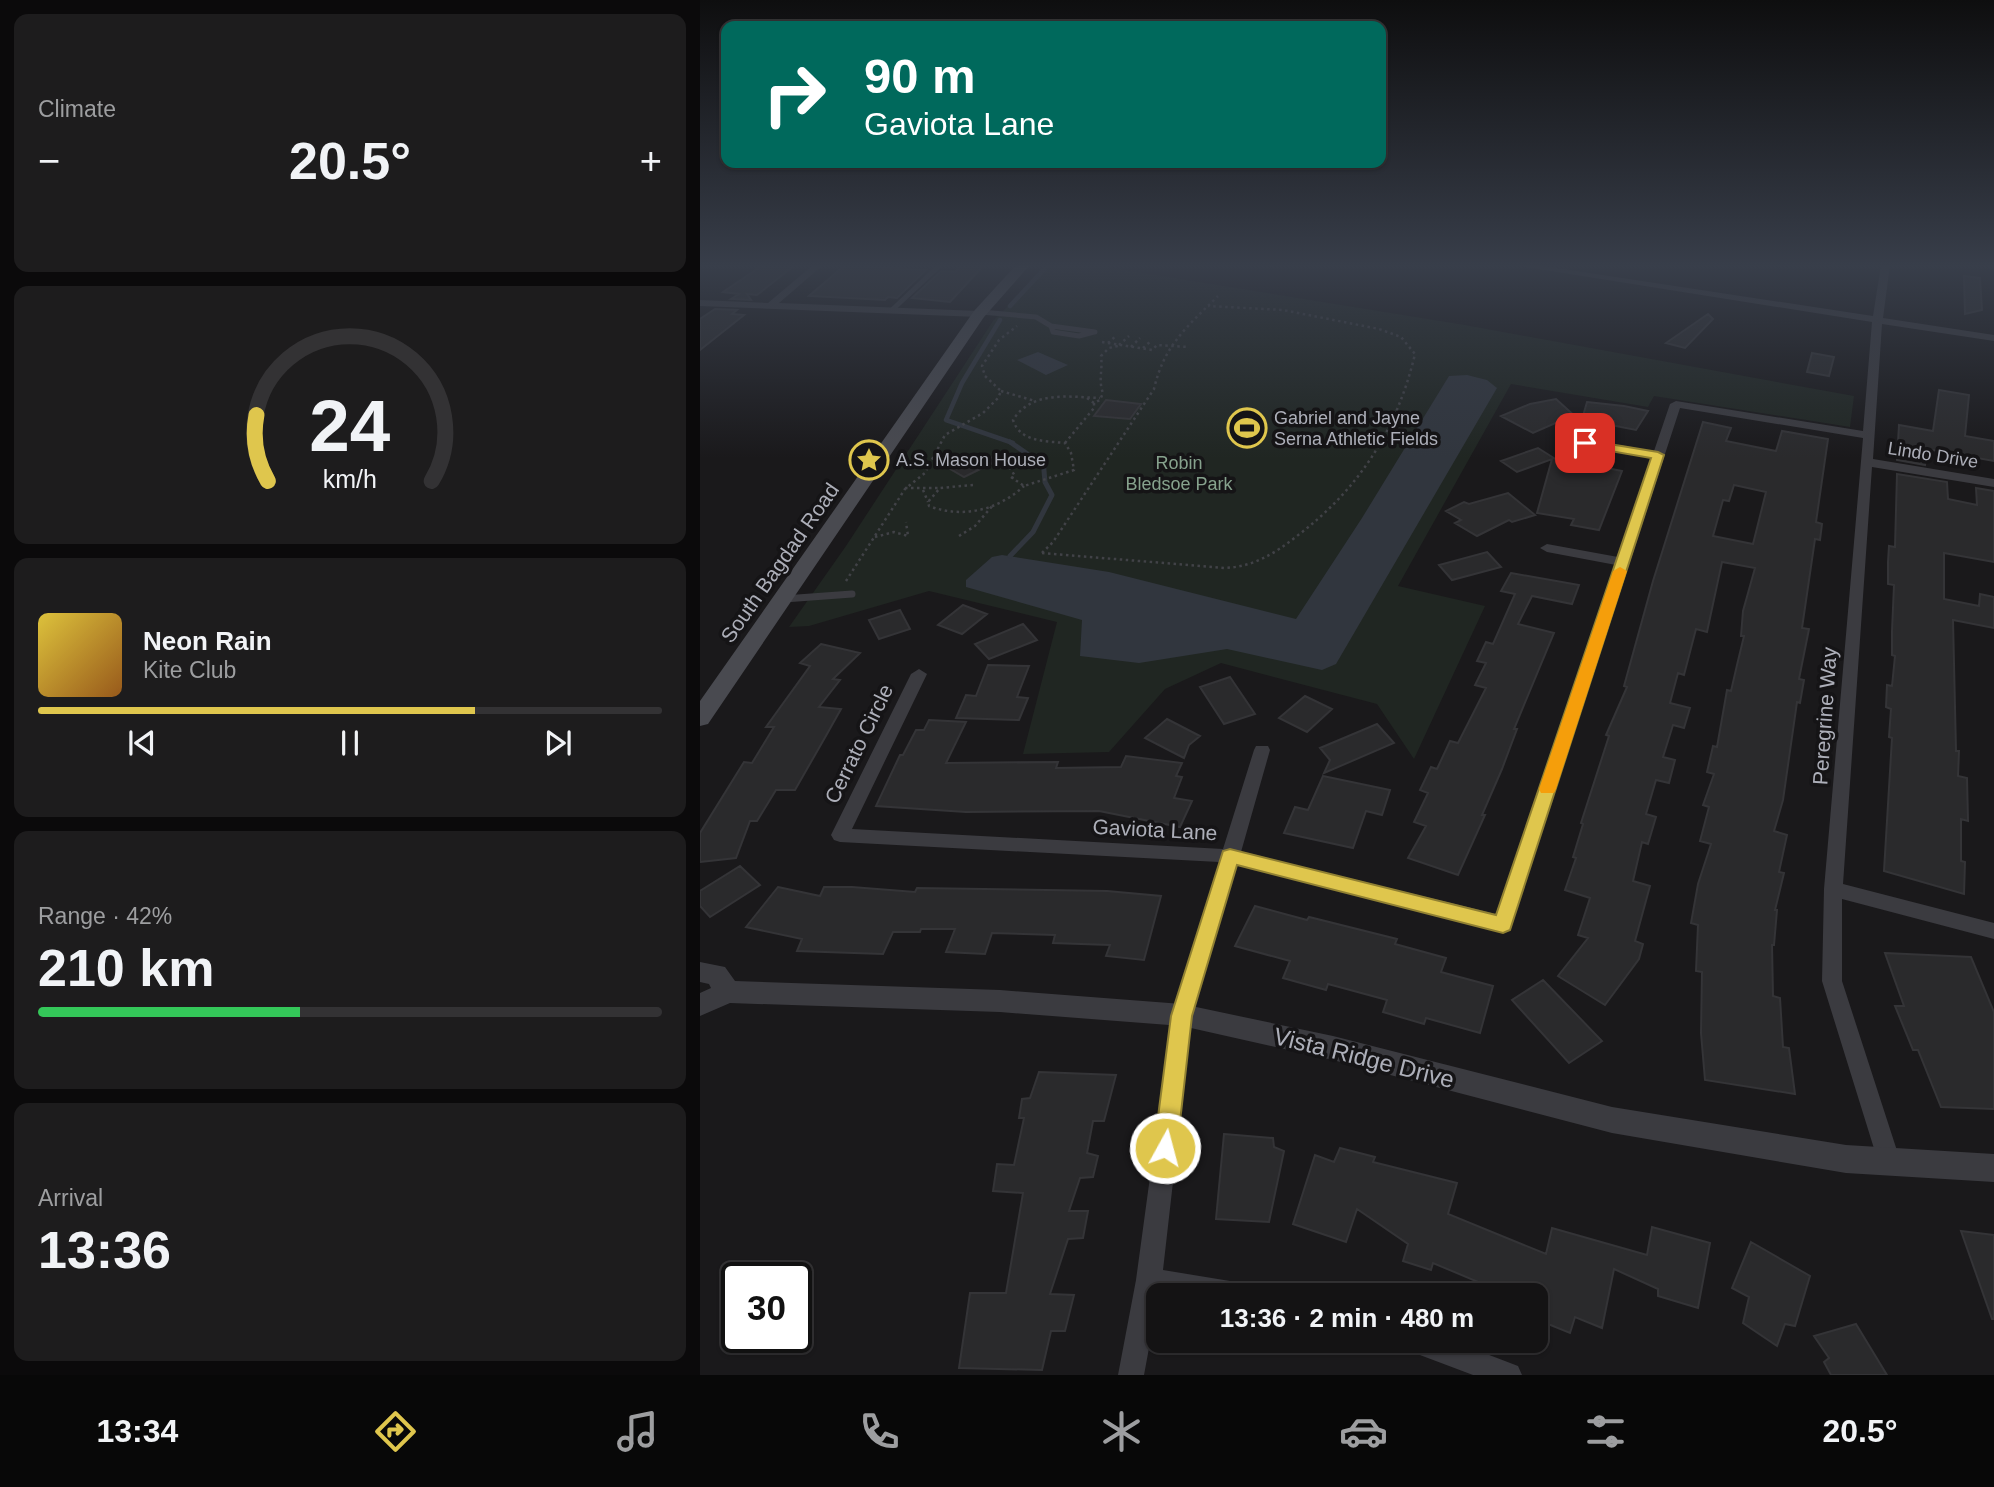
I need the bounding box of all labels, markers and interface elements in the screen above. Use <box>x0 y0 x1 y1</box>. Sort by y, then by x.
icon: right <box>749 49 840 140</box>
text: 90 m <box>864 49 976 103</box>
text: Climate <box>38 96 116 122</box>
text: Gaviota Lane <box>864 106 1054 142</box>
text: 20.5° <box>289 132 411 190</box>
text: − <box>38 140 60 182</box>
text: + <box>640 140 662 182</box>
text: 24 <box>310 386 391 467</box>
sports icon: Gabriel and Jayne Serna Athletic Fields <box>1226 407 1268 449</box>
place label: Gabriel and Jayne Serna Athletic Fields <box>1274 408 1438 449</box>
pin <box>1555 413 1615 473</box>
icon: arrive <box>1566 424 1604 462</box>
street label: Lindo Drive <box>1886 438 1980 472</box>
place icon: A.S. Mason House <box>848 439 890 481</box>
place label: A.S. Mason House <box>896 450 1046 470</box>
park label: Robin Bledsoe Park <box>1125 453 1234 494</box>
text: km/h <box>323 465 377 493</box>
street label: South Bagdad Road <box>716 479 843 647</box>
text: Neon Rain <box>143 626 272 656</box>
street label: Peregrine Way <box>1808 646 1841 786</box>
text: Kite Club <box>143 657 236 683</box>
street label: Cerrato Circle <box>820 681 897 807</box>
icon: previous <box>123 724 161 762</box>
icon: pause <box>331 724 369 762</box>
icon: next <box>539 724 577 762</box>
street label: Gaviota Lane <box>1092 815 1218 844</box>
text: Range · 42% <box>38 903 172 929</box>
text: 210 km <box>38 939 214 997</box>
street label: Vista Ridge Drive <box>1271 1022 1457 1093</box>
position arrow <box>1128 1111 1202 1185</box>
text: Arrival <box>38 1185 103 1211</box>
text: 13:36 <box>38 1221 171 1279</box>
speed limit sign: 30 <box>721 1262 812 1353</box>
text: 13:36 · 2 min · 480 m <box>1220 1303 1474 1333</box>
icon: directions <box>371 1407 420 1456</box>
icon: music <box>613 1407 662 1456</box>
icon: phone <box>855 1407 904 1456</box>
icon: climate <box>1097 1407 1146 1456</box>
icon: car <box>1339 1407 1388 1456</box>
icon: filters <box>1581 1407 1630 1456</box>
text: 13:34 <box>96 1413 178 1449</box>
text: 20.5° <box>1822 1413 1897 1449</box>

